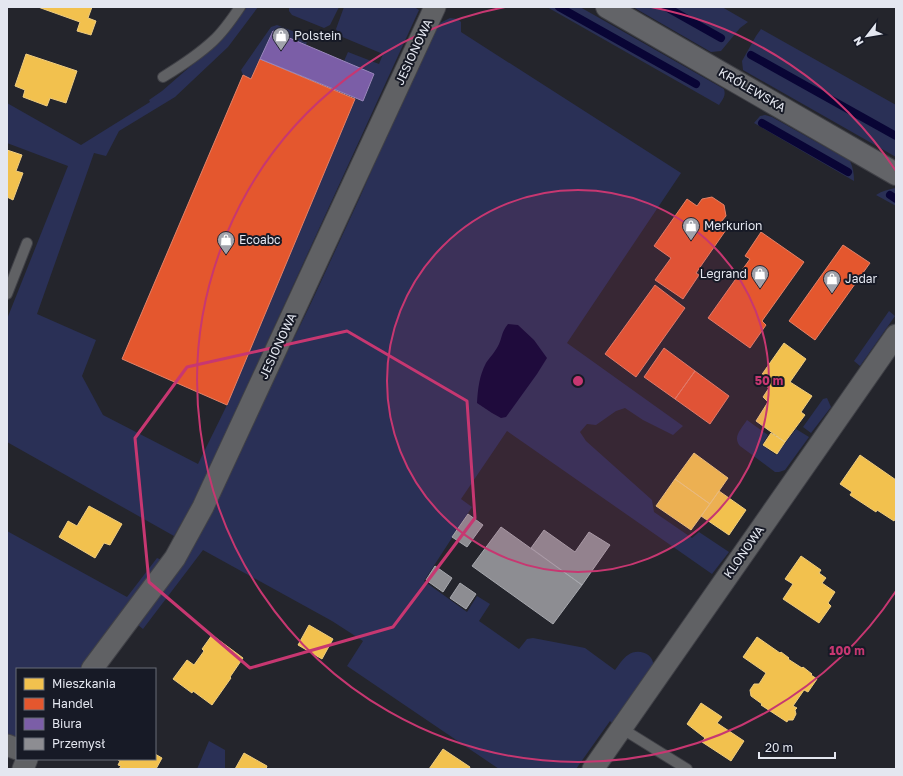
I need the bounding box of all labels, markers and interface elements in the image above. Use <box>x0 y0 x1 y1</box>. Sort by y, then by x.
street label: JESIONOWA <box>392 16 435 87</box>
north arrow <box>847 16 887 56</box>
shop icon: Polstein <box>271 26 291 51</box>
place label: Polstein <box>294 28 342 43</box>
text: N <box>850 34 866 48</box>
street label: KRÓLEWSKA <box>716 64 789 115</box>
shop icon: Merkurion <box>681 216 701 241</box>
place label: Merkurion <box>704 218 762 233</box>
shop icon: Ecoabc <box>216 230 236 255</box>
place label: Ecoabc <box>239 232 281 247</box>
shop icon: Legrand <box>750 264 770 289</box>
place label: Legrand <box>700 266 747 281</box>
shop icon: Jadar <box>822 269 842 294</box>
place label: Jadar <box>845 271 878 286</box>
street label: JESIONOWA <box>256 310 299 381</box>
text: 50 m <box>755 373 783 388</box>
centre of rings <box>571 374 585 388</box>
street label: KLONOWA <box>720 523 767 581</box>
text: 100 m <box>829 643 865 658</box>
legend <box>16 668 156 760</box>
text: Mieszkania <box>52 676 116 691</box>
text: Handel <box>52 696 94 711</box>
text: Biura <box>52 716 82 731</box>
scale bar <box>759 734 835 760</box>
text: Przemysł <box>52 736 105 751</box>
text: 20 m <box>765 740 793 755</box>

